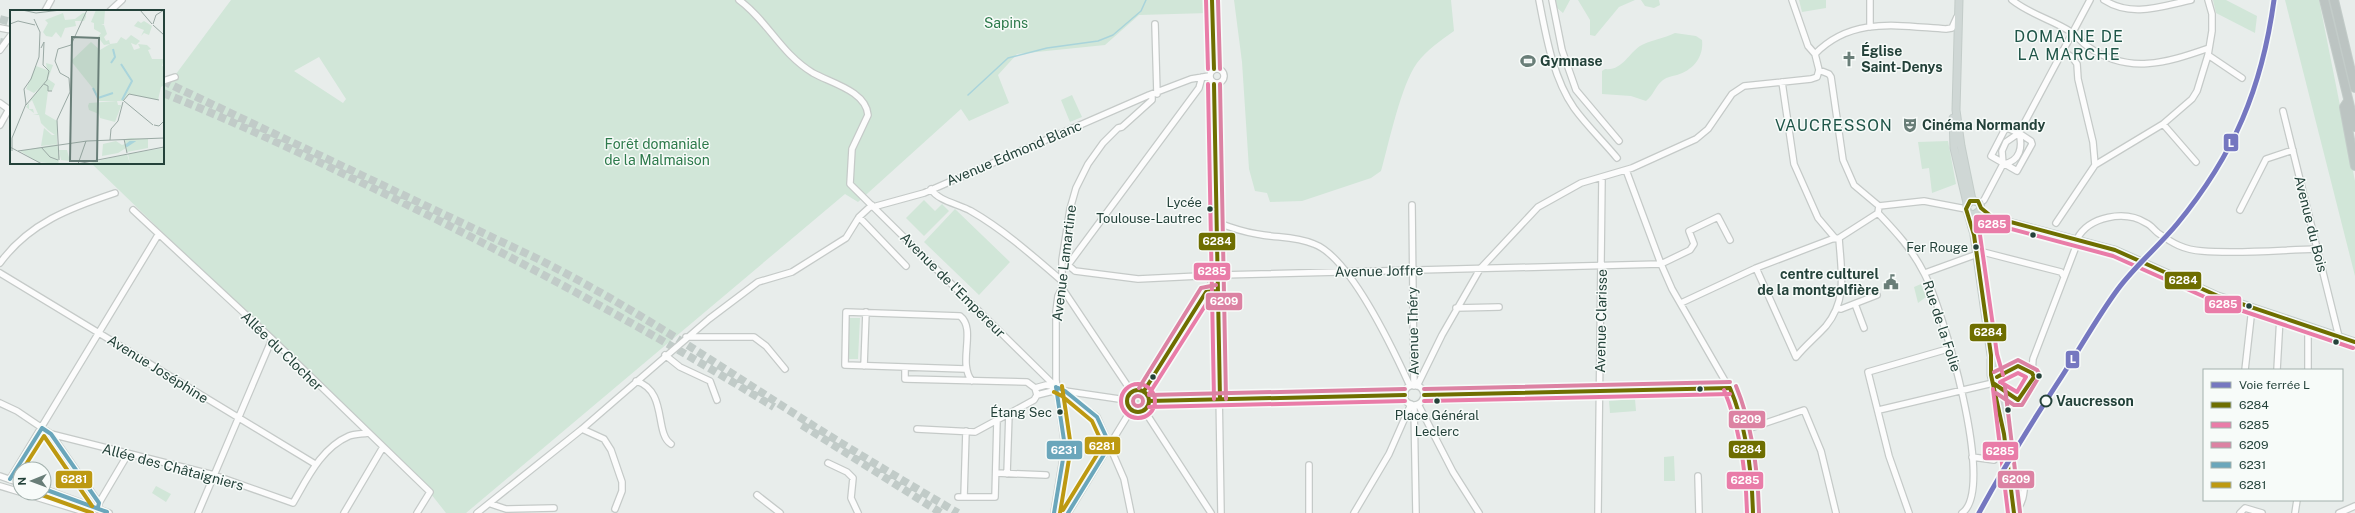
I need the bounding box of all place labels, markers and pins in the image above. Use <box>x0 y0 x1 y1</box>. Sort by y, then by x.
place label: Église Saint-Denys <box>1861 42 1943 75</box>
church icon: Église Saint-Denys <box>1840 50 1858 68</box>
sports icon: Gymnase <box>1519 52 1537 70</box>
place label: Gymnase <box>1540 53 1603 69</box>
theatre icon: Cinéma Normandy <box>1901 116 1919 134</box>
place label: Cinéma Normandy <box>1922 117 2046 133</box>
place label: Lycée Toulouse-Lautrec <box>1096 195 1202 226</box>
marker: Lycée Toulouse-Lautrec <box>1205 204 1215 214</box>
unlabelled marker <box>2028 230 2038 240</box>
place label: Fer Rouge <box>1906 240 1968 255</box>
marker: Fer Rouge <box>1971 242 1981 252</box>
place label: centre culturel de la montgolfière <box>1757 266 1879 298</box>
public building icon: centre culturel de la montgolfière <box>1882 273 1900 291</box>
unlabelled marker <box>2244 301 2254 311</box>
unlabelled marker <box>2331 337 2341 347</box>
unlabelled marker <box>2034 371 2044 381</box>
unlabelled marker <box>1148 372 1158 382</box>
unlabelled marker <box>1695 384 1705 394</box>
place label: Vaucresson <box>2056 393 2134 409</box>
marker: Vaucresson <box>2039 394 2053 408</box>
marker: Place Général Leclerc <box>1432 396 1442 406</box>
place label: Étang Sec <box>990 404 1052 420</box>
unlabelled marker <box>2003 405 2013 415</box>
marker: Étang Sec <box>1055 407 1065 417</box>
place label: Place Général Leclerc <box>1395 408 1479 439</box>

